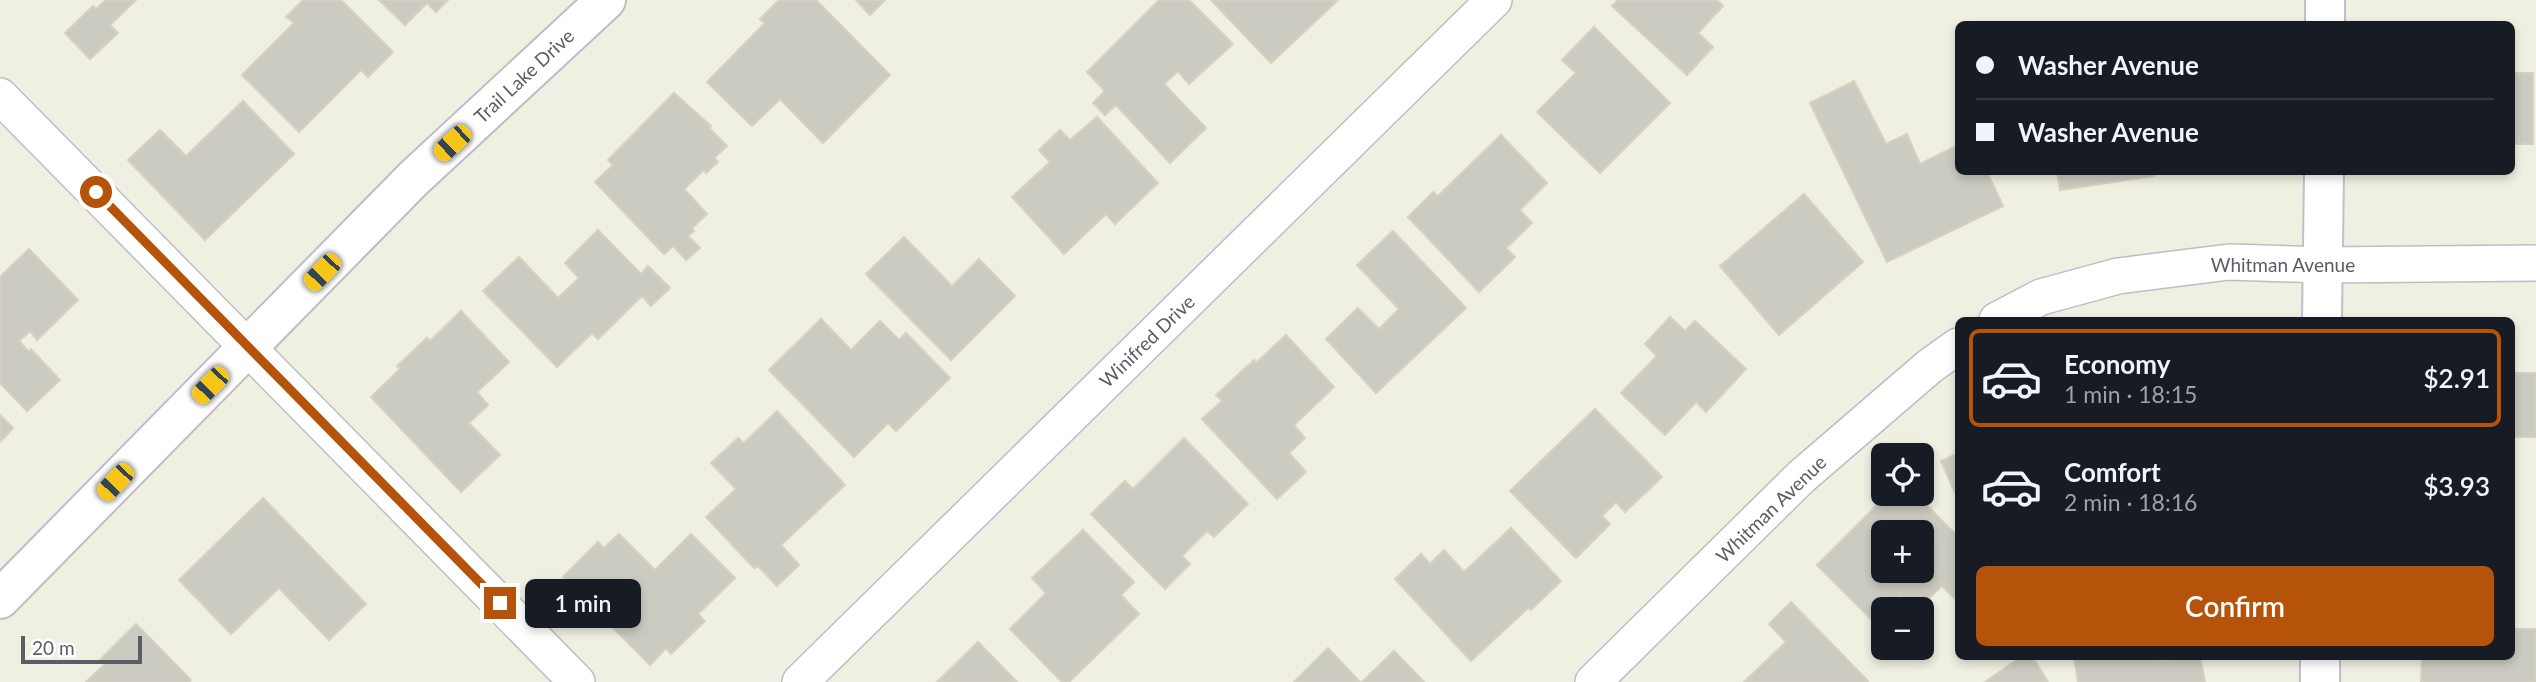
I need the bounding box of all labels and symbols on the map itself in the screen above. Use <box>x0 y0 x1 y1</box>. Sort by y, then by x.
street label: Trail Lake Drive <box>469 24 578 128</box>
car <box>430 121 475 165</box>
route start <box>80 176 112 208</box>
car <box>300 250 345 294</box>
street label: Whitman Avenue <box>2211 253 2355 276</box>
street label: Winifred Drive <box>1094 290 1199 392</box>
car <box>188 363 233 407</box>
street label: Whitman Avenue <box>1711 450 1831 567</box>
car <box>93 460 138 504</box>
callout: 1 min <box>524 578 640 628</box>
route end <box>484 587 516 619</box>
scale bar <box>21 633 142 665</box>

